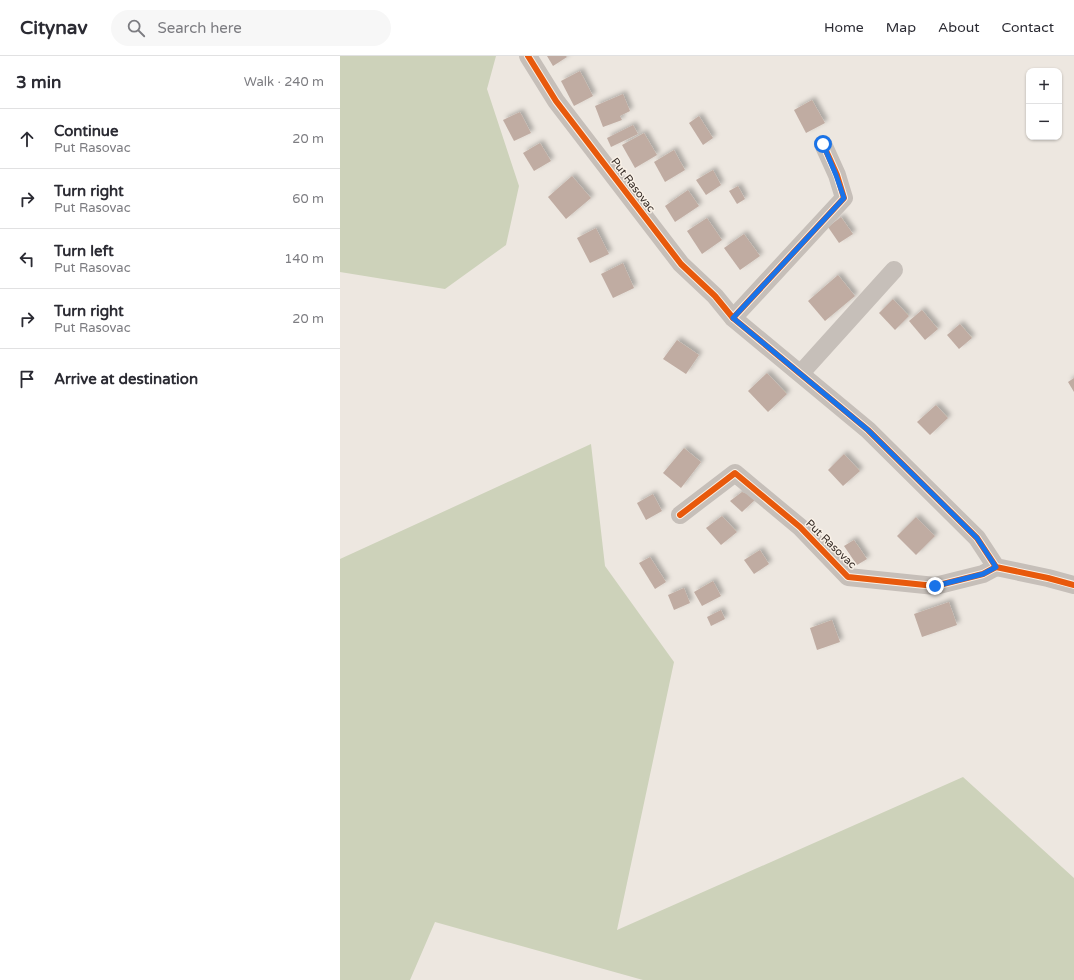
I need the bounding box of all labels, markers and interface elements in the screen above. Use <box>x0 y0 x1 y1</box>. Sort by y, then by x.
search box <box>111 10 391 46</box>
text: Citynav <box>20 17 87 39</box>
icon: search <box>125 17 147 39</box>
text: Search here <box>157 19 242 37</box>
text: Home <box>824 19 864 36</box>
text: Map <box>886 19 916 36</box>
text: About <box>938 19 980 36</box>
text: Contact <box>1002 19 1054 36</box>
map controls <box>1026 68 1062 140</box>
button: + <box>1026 68 1062 104</box>
text: 3 min <box>16 72 61 93</box>
text: Walk · 240 m <box>244 74 324 90</box>
button: − <box>1026 104 1062 140</box>
text: Continue <box>54 122 118 140</box>
icon: ahead <box>16 128 38 150</box>
text: 20 m <box>292 131 324 147</box>
route start <box>814 135 832 153</box>
text: Put Rasovac <box>54 140 131 156</box>
street label: Put Rasovac <box>608 155 658 215</box>
text: Turn right <box>54 182 124 200</box>
icon: right <box>16 188 38 210</box>
text: 60 m <box>292 191 324 207</box>
text: Put Rasovac <box>54 200 131 216</box>
text: Turn left <box>54 242 114 260</box>
icon: left <box>16 248 38 270</box>
text: 140 m <box>284 251 324 267</box>
text: Put Rasovac <box>54 260 131 276</box>
text: Turn right <box>54 302 124 320</box>
icon: right <box>16 308 38 330</box>
text: 20 m <box>292 311 324 327</box>
text: Put Rasovac <box>54 320 131 336</box>
icon: arrive <box>16 368 38 390</box>
text: Arrive at destination <box>54 370 198 388</box>
street label: Put Rasovac <box>803 517 859 571</box>
route end <box>926 577 944 595</box>

